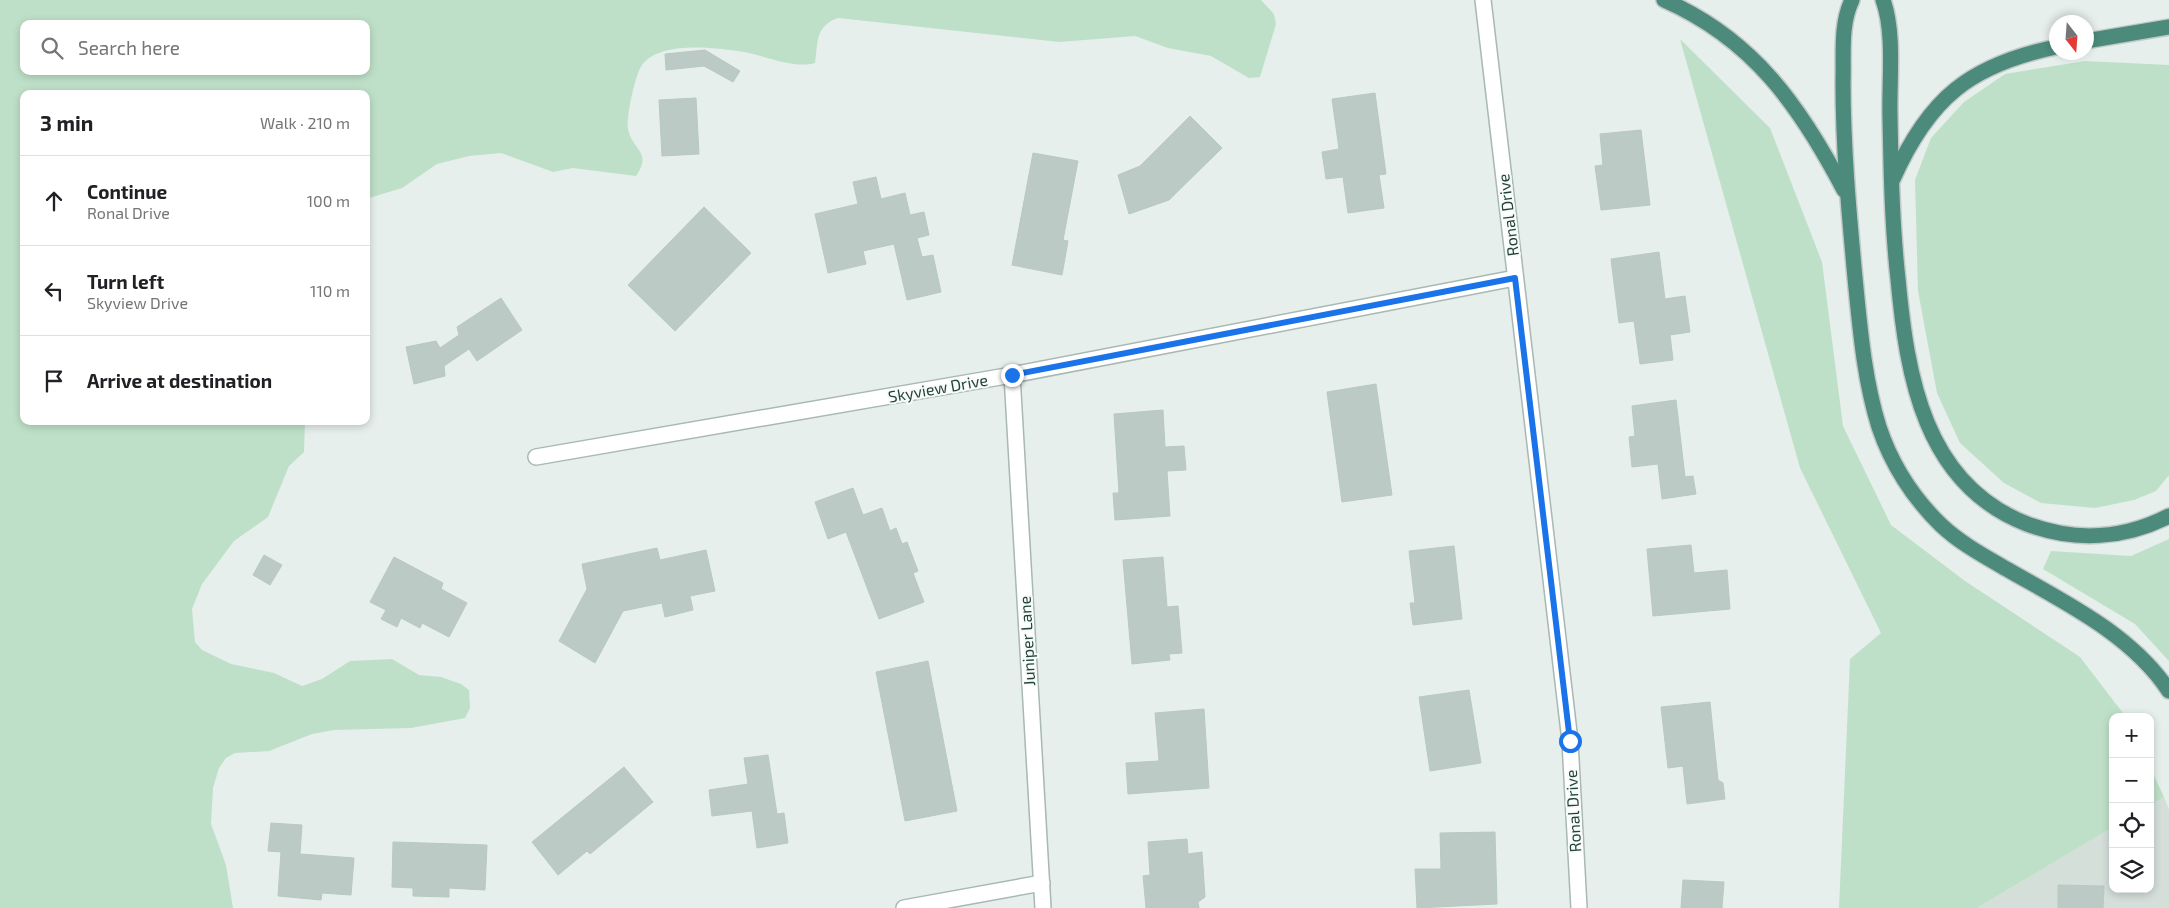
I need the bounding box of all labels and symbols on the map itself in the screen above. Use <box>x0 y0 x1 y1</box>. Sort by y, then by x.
north arrow <box>2049 15 2094 60</box>
street label: Ronal Drive <box>1493 173 1522 257</box>
route end <box>1001 364 1024 387</box>
street label: Skyview Drive <box>887 369 989 406</box>
street label: Juniper Lane <box>1015 595 1038 687</box>
route start <box>1559 730 1582 753</box>
street label: Ronal Drive <box>1561 769 1584 853</box>

